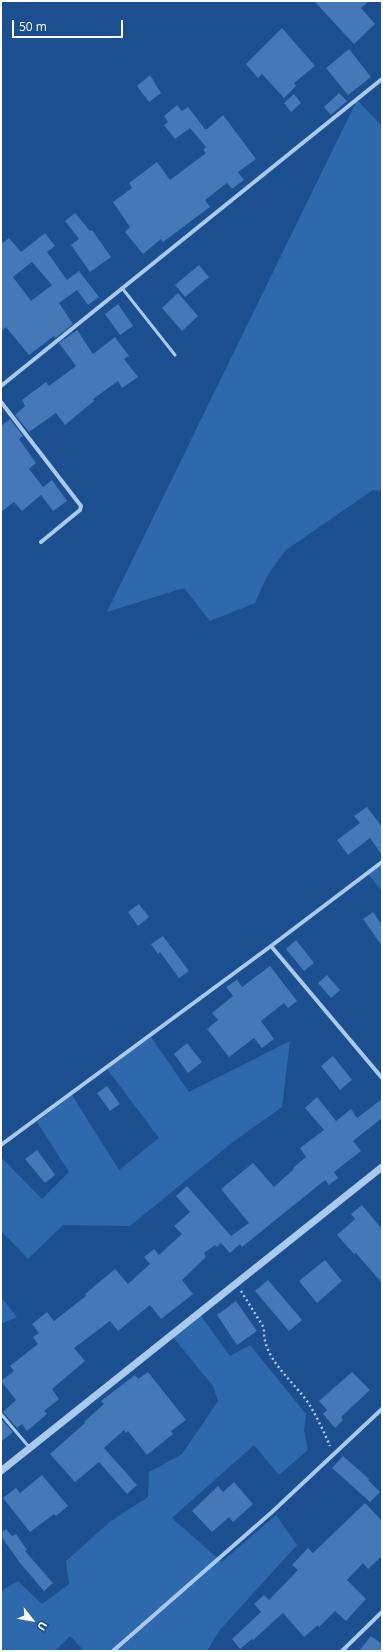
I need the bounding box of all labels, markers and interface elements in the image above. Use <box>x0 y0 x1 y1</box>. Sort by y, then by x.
scale bar <box>14 12 125 38</box>
text: 50 m <box>19 18 47 35</box>
north arrow <box>12 1600 52 1640</box>
text: U <box>34 1619 51 1634</box>

